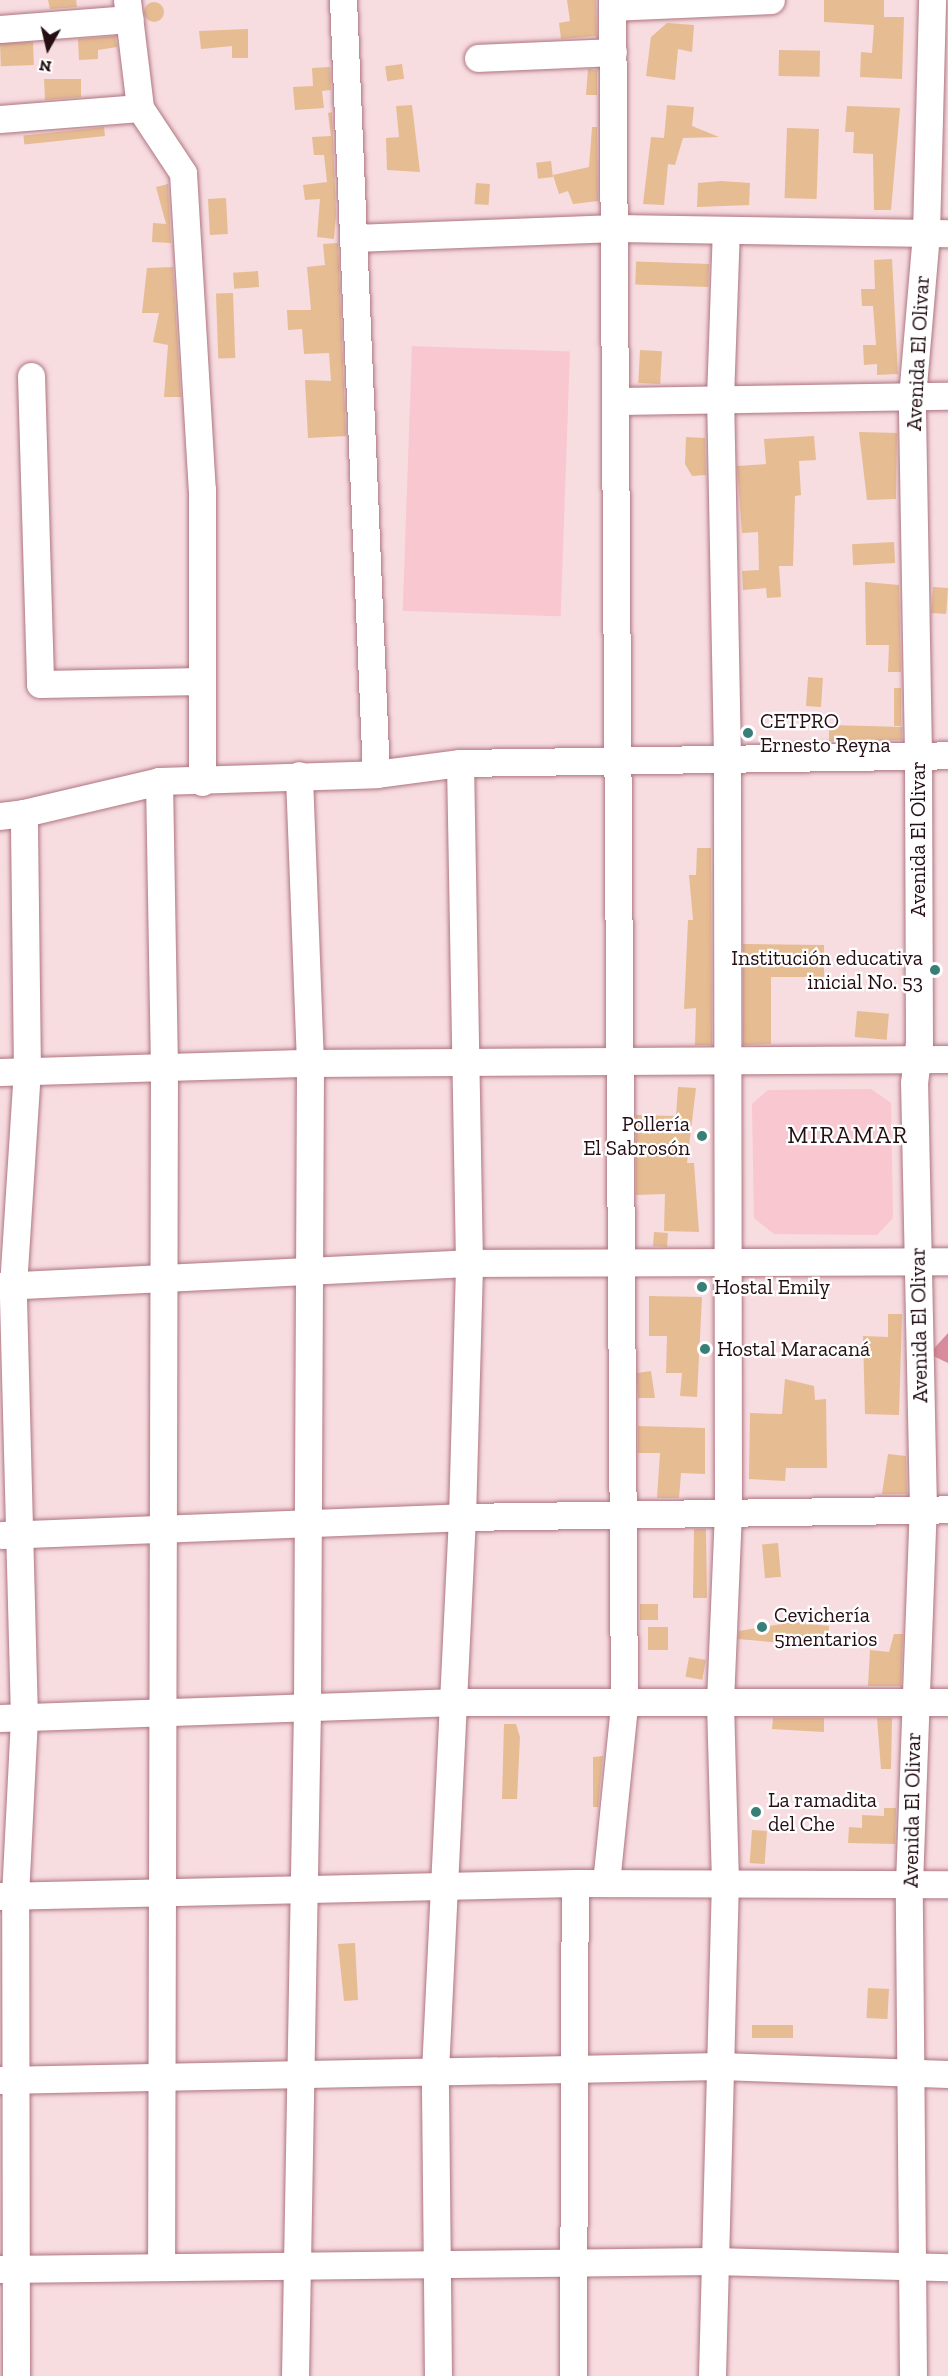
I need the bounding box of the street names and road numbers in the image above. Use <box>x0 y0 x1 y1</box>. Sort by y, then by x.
street label: Avenida El Olivar <box>901 275 935 431</box>
street label: Avenida El Olivar <box>905 761 931 917</box>
street label: Avenida El Olivar <box>905 1247 933 1403</box>
street label: Avenida El Olivar <box>898 1732 926 1888</box>

